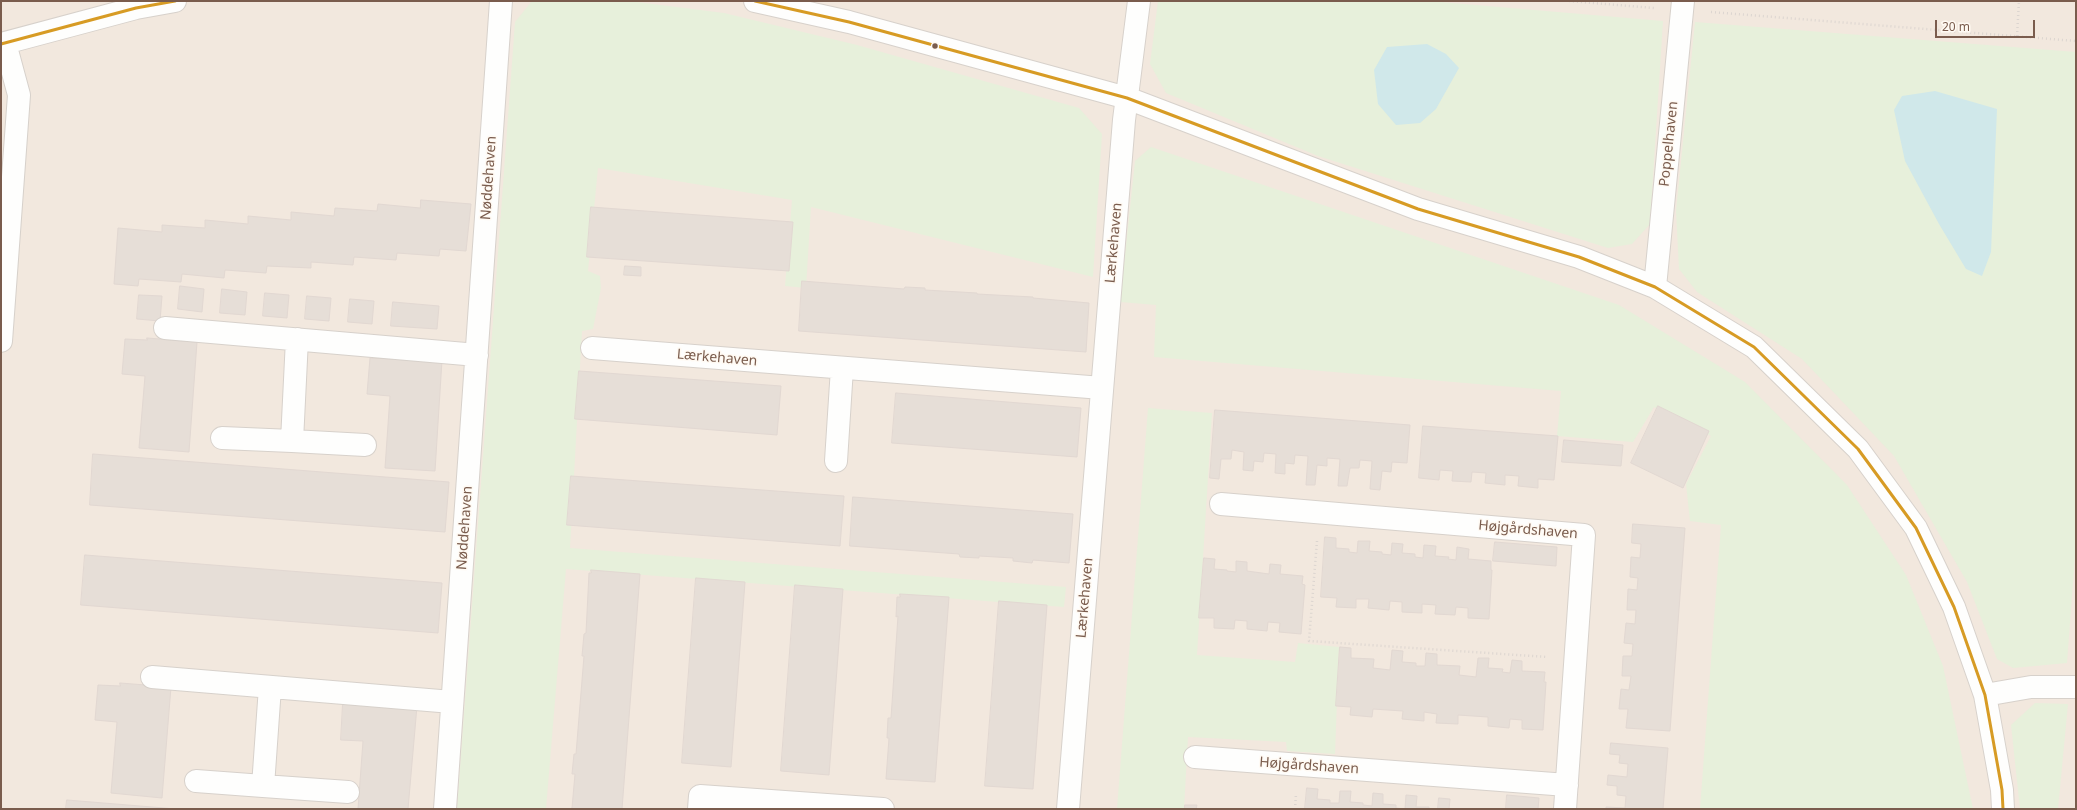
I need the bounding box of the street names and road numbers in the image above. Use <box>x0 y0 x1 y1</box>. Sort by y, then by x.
street label: Poppelhaven <box>1656 100 1682 188</box>
street label: Nøddehaven <box>478 135 500 221</box>
street label: Lærkehaven <box>1102 202 1126 284</box>
street label: Lærkehaven <box>676 346 758 370</box>
street label: Nøddehaven <box>454 485 476 571</box>
street label: Højgårdshaven <box>1478 517 1578 543</box>
street label: Lærkehaven <box>1073 557 1097 639</box>
street label: Højgårdshaven <box>1259 754 1359 778</box>

